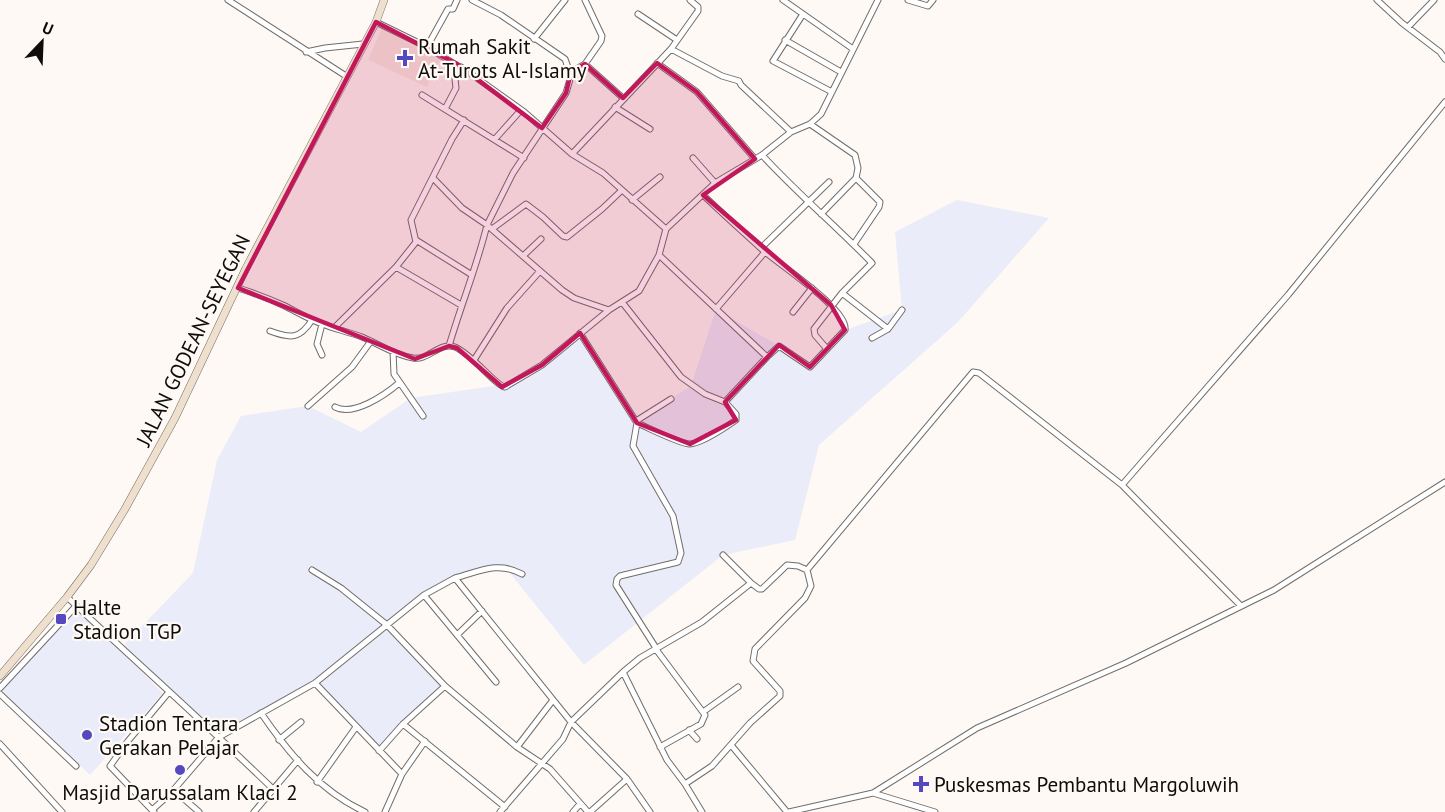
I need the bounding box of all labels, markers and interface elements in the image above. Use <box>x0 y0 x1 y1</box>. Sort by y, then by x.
north arrow <box>12 12 72 72</box>
text: U <box>39 17 56 39</box>
place label: Rumah Sakit At-Turots Al-Islamy <box>418 33 587 84</box>
marker: Rumah Sakit At-Turots Al-Islamy <box>396 49 414 67</box>
street label: JALAN GODEAN-SEYEGAN <box>130 230 256 451</box>
place label: Halte Stadion TGP <box>73 594 182 645</box>
marker: Halte Stadion TGP <box>54 612 68 626</box>
place label: Stadion Tentara Gerakan Pelajar <box>99 710 239 761</box>
marker: Stadion Tentara Gerakan Pelajar <box>80 728 94 742</box>
marker: Masjid Darussalam Klaci 2 <box>173 763 187 777</box>
place label: Puskesmas Pembantu Margoluwih <box>934 771 1239 798</box>
marker: Puskesmas Pembantu Margoluwih <box>912 775 930 793</box>
place label: Masjid Darussalam Klaci 2 <box>62 779 298 806</box>

